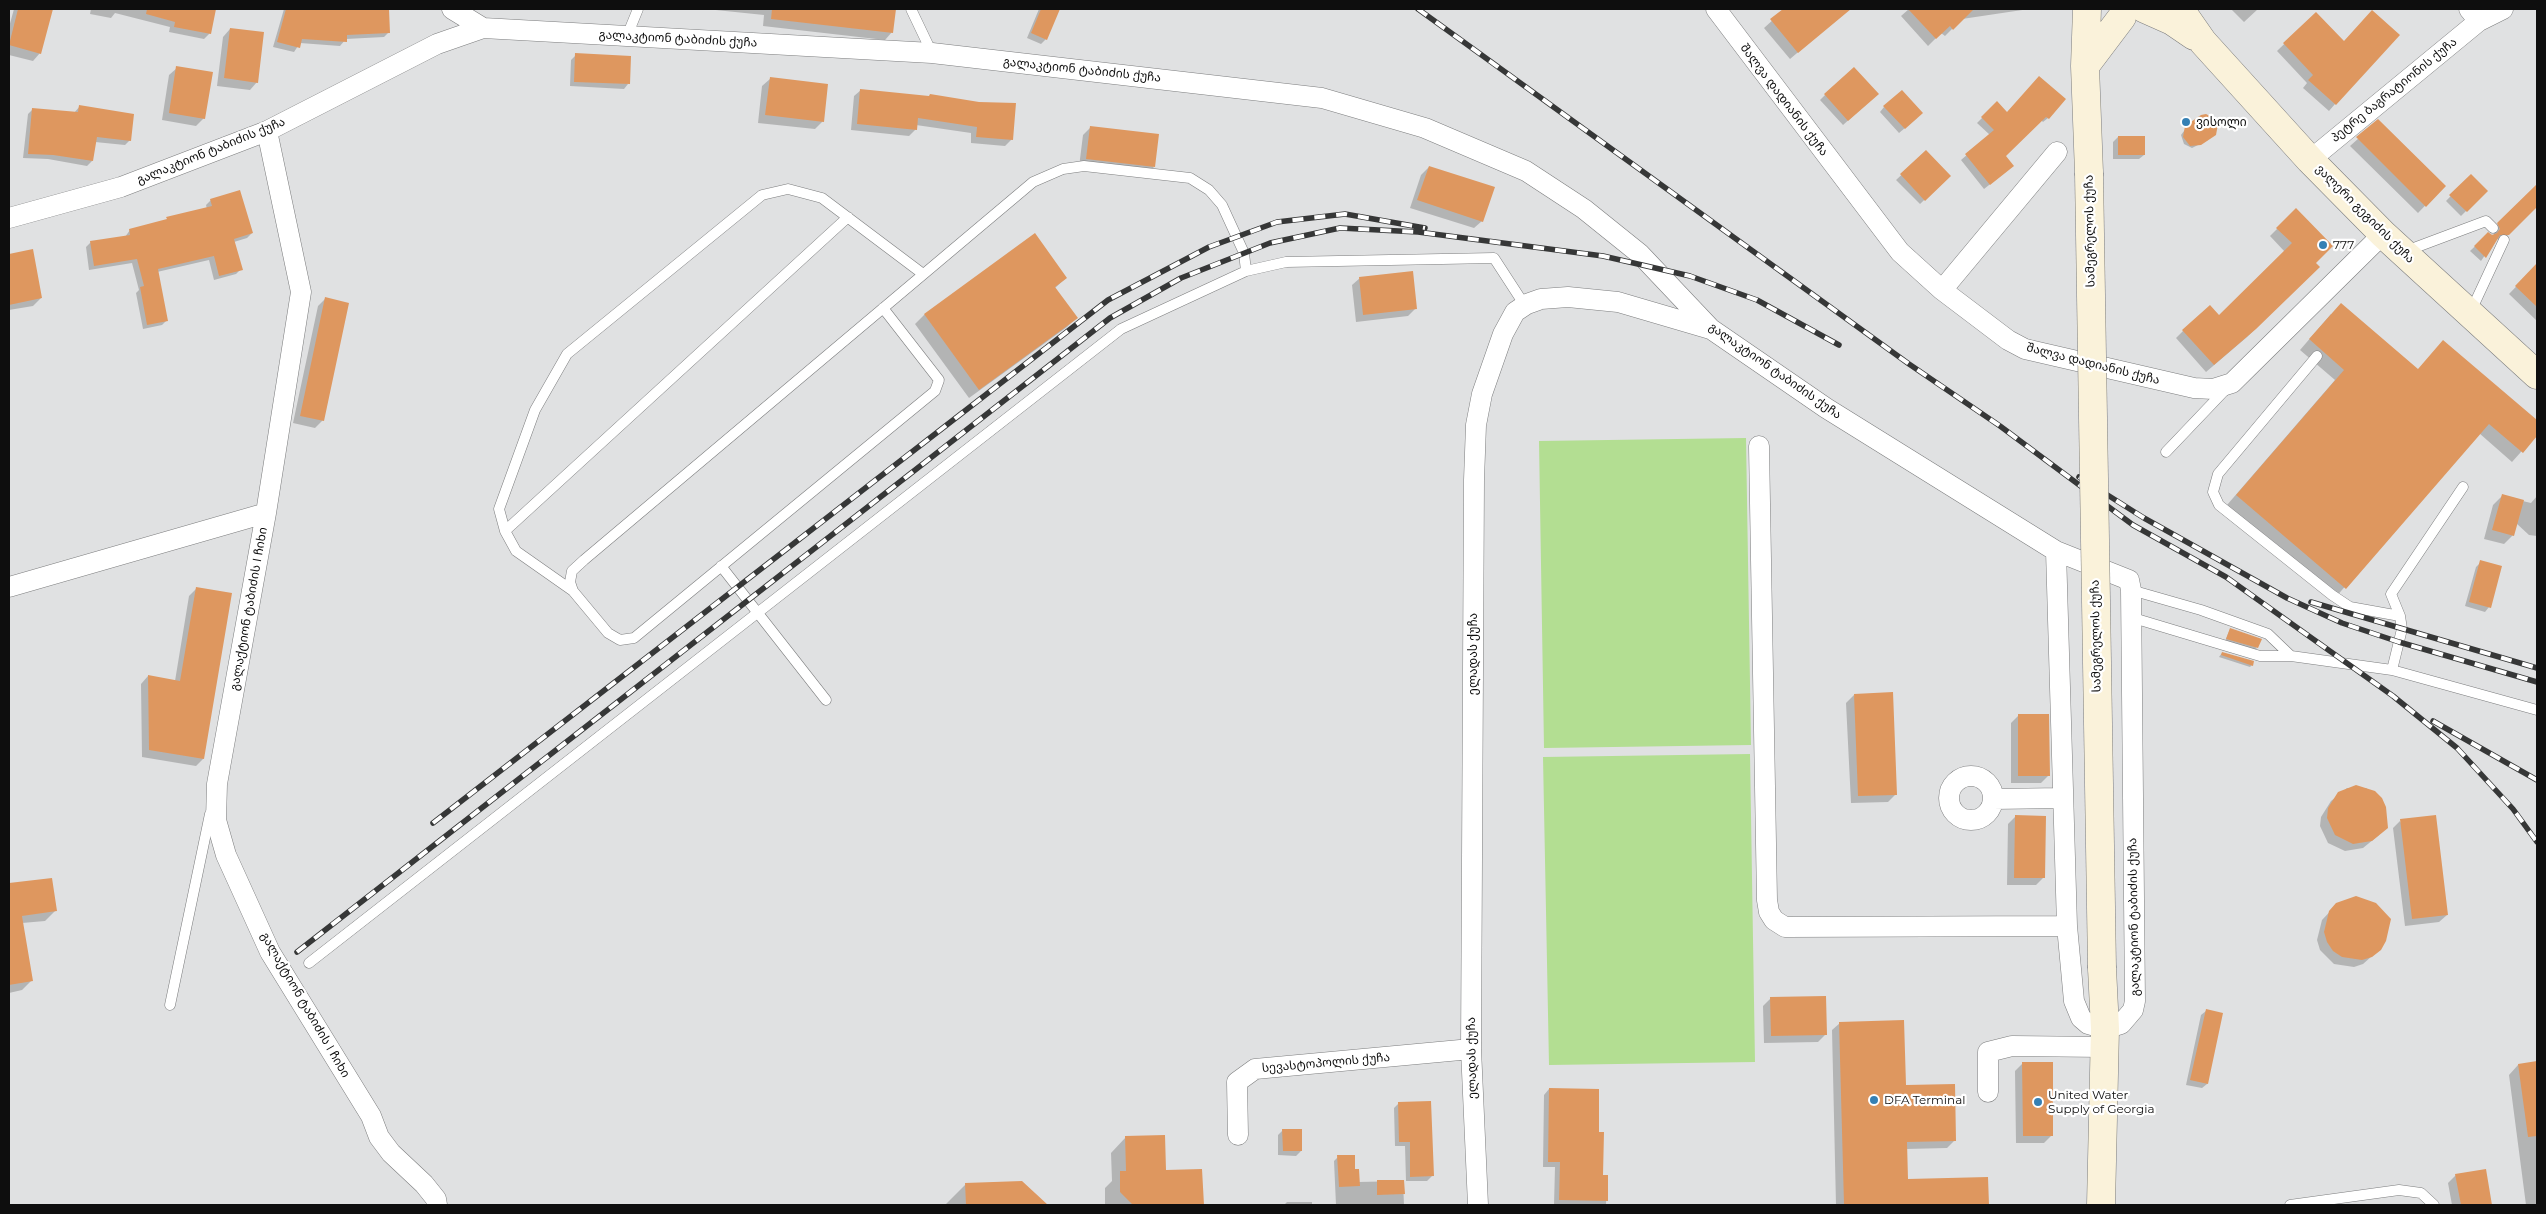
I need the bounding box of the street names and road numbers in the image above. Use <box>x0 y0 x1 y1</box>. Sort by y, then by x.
street label: გალაკტიონ ტაბიძის ქუჩა <box>598 28 758 50</box>
street label: პეტრე ბაგრატიონის ქუჩა <box>2328 35 2460 145</box>
street label: შალვა დადიანის ქუჩა <box>1737 41 1831 159</box>
street label: გალაკტიონ ტაბიძის ქუჩა <box>1002 55 1162 85</box>
street label: გალაკტიონ ტაბიძის ქუჩა <box>135 115 287 187</box>
street label: ვალერი გეგიძის ქუჩა <box>2313 162 2417 266</box>
street label: სამეგრელოს ქუჩა <box>2082 175 2098 287</box>
street label: გალაკტიონ ტაბიძის ქუჩა <box>1706 320 1844 422</box>
street label: შალვა დადიანის ქუჩა <box>2025 340 2161 388</box>
street label: გალაქტიონ ტაბიძის I ჩიხი <box>228 526 270 692</box>
street label: სამეგრელოს ქუჩა <box>2088 580 2104 692</box>
street label: ელადას ქუჩა <box>1466 613 1480 695</box>
street label: გალაკტიონ ტაბიძის ქუჩა <box>2125 838 2143 996</box>
street label: გალაქტიონ ტაბიძის I ჩიხი <box>257 930 353 1080</box>
street label: ელადას ქუჩა <box>1464 1017 1480 1099</box>
street label: სევასტოპოლის ქუჩა <box>1261 1050 1391 1076</box>

